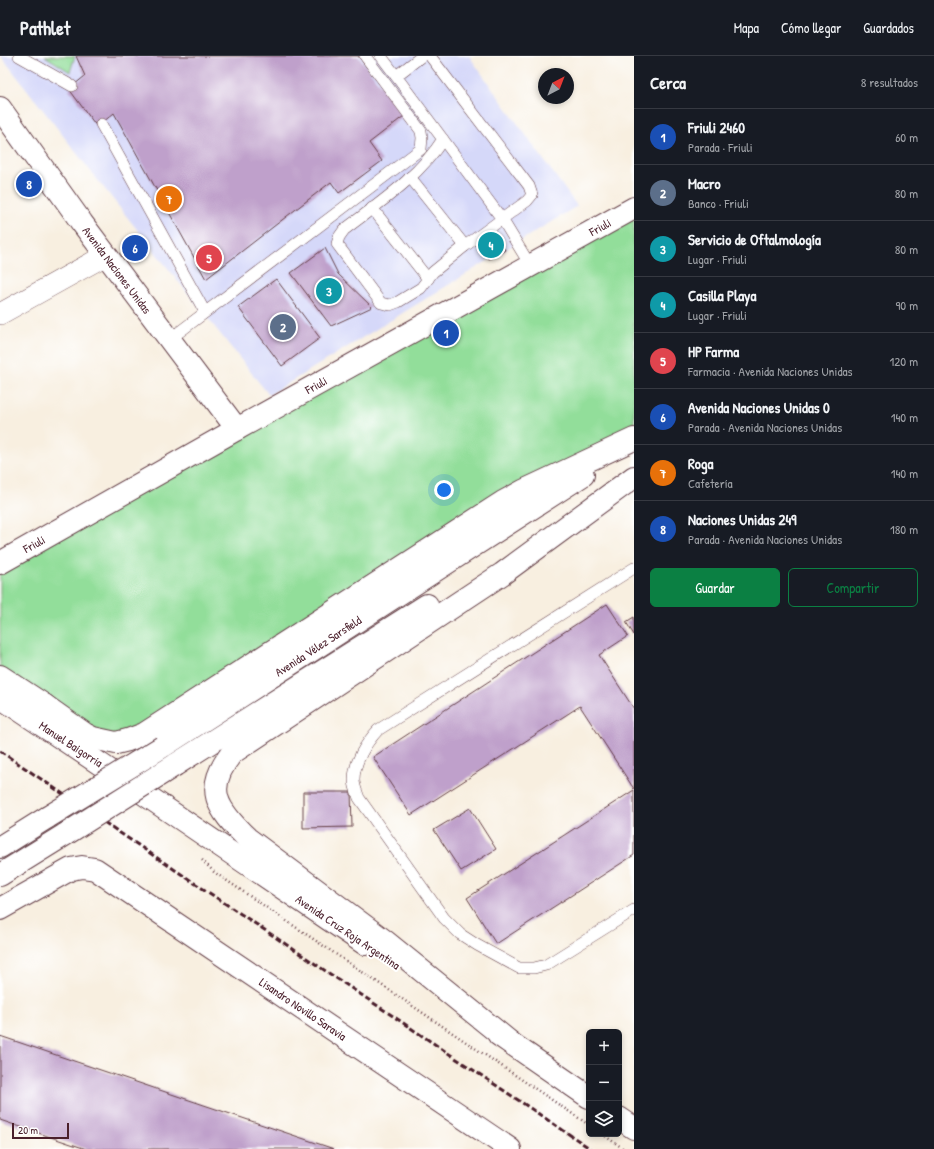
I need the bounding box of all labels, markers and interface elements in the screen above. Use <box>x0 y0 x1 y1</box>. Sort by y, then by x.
text: Pathlet <box>20 15 70 41</box>
text: Mapa <box>734 18 759 37</box>
text: Cómo llegar <box>781 18 841 37</box>
text: Guardados <box>863 18 914 37</box>
north arrow <box>538 68 574 104</box>
text: Cerca <box>650 71 686 94</box>
text: 8 resultados <box>861 73 918 91</box>
text: Friuli 2460 <box>688 117 745 138</box>
text: 1 <box>661 128 665 146</box>
text: 60 m <box>895 128 918 146</box>
text: Parada · Friuli <box>688 138 753 156</box>
pin: 8 <box>16 169 42 199</box>
text: Macro <box>688 173 720 194</box>
pin: 7 <box>156 184 182 214</box>
text: 2 <box>660 184 666 202</box>
text: 80 m <box>895 184 918 202</box>
text: Banco · Friuli <box>688 194 749 212</box>
street label: Friuli <box>585 214 614 240</box>
street label: Avenida Naciones Unidas <box>79 223 156 317</box>
text: Servicio de Oftalmología <box>688 229 821 250</box>
pin: 4 <box>478 230 504 260</box>
pin: 6 <box>122 233 148 263</box>
text: 3 <box>660 240 666 258</box>
text: 80 m <box>895 240 918 258</box>
pin: 5 <box>196 243 222 273</box>
text: Lugar · Friuli <box>688 250 747 268</box>
pin: 3 <box>316 276 342 306</box>
text: Casilla Playa <box>688 285 756 306</box>
text: 4 <box>661 296 665 314</box>
text: 90 m <box>896 296 918 314</box>
text: Lugar · Friuli <box>688 306 747 324</box>
pin: 2 <box>270 312 296 342</box>
pin: 1 <box>433 318 459 348</box>
text: HP Farma <box>688 341 739 362</box>
text: 5 <box>660 352 666 370</box>
text: 120 m <box>890 352 918 370</box>
text: Farmacia · Avenida Naciones Unidas <box>688 362 853 380</box>
street label: Friuli <box>301 372 330 398</box>
text: Avenida Naciones Unidas 0 <box>688 397 830 418</box>
text: 6 <box>660 408 666 426</box>
text: 140 m <box>891 408 918 426</box>
text: Parada · Avenida Naciones Unidas <box>688 418 842 436</box>
text: Roga <box>688 453 713 474</box>
text: 7 <box>660 464 666 482</box>
text: 140 m <box>891 464 918 482</box>
text: Cafetería <box>688 474 733 492</box>
your location <box>434 480 454 500</box>
text: Naciones Unidas 249 <box>688 509 797 530</box>
text: 8 <box>660 520 666 538</box>
text: 180 m <box>890 520 918 538</box>
text: Parada · Avenida Naciones Unidas <box>688 530 842 548</box>
street label: Friuli <box>19 531 48 557</box>
button: Guardar <box>650 568 780 607</box>
button: Compartir <box>788 568 918 607</box>
street label: Avenida Vélez Sarsfield <box>271 611 365 680</box>
street label: Manuel Baigorria <box>36 717 107 771</box>
street label: Avenida Cruz Roja Argentina <box>292 891 404 974</box>
street label: Lisandro Novillo Saravia <box>256 973 350 1045</box>
map controls <box>586 1029 622 1137</box>
button: + <box>586 1029 622 1065</box>
button: − <box>586 1065 622 1101</box>
button: layers <box>586 1101 622 1137</box>
scale bar <box>12 1121 69 1140</box>
text: 20 m <box>18 1123 38 1137</box>

